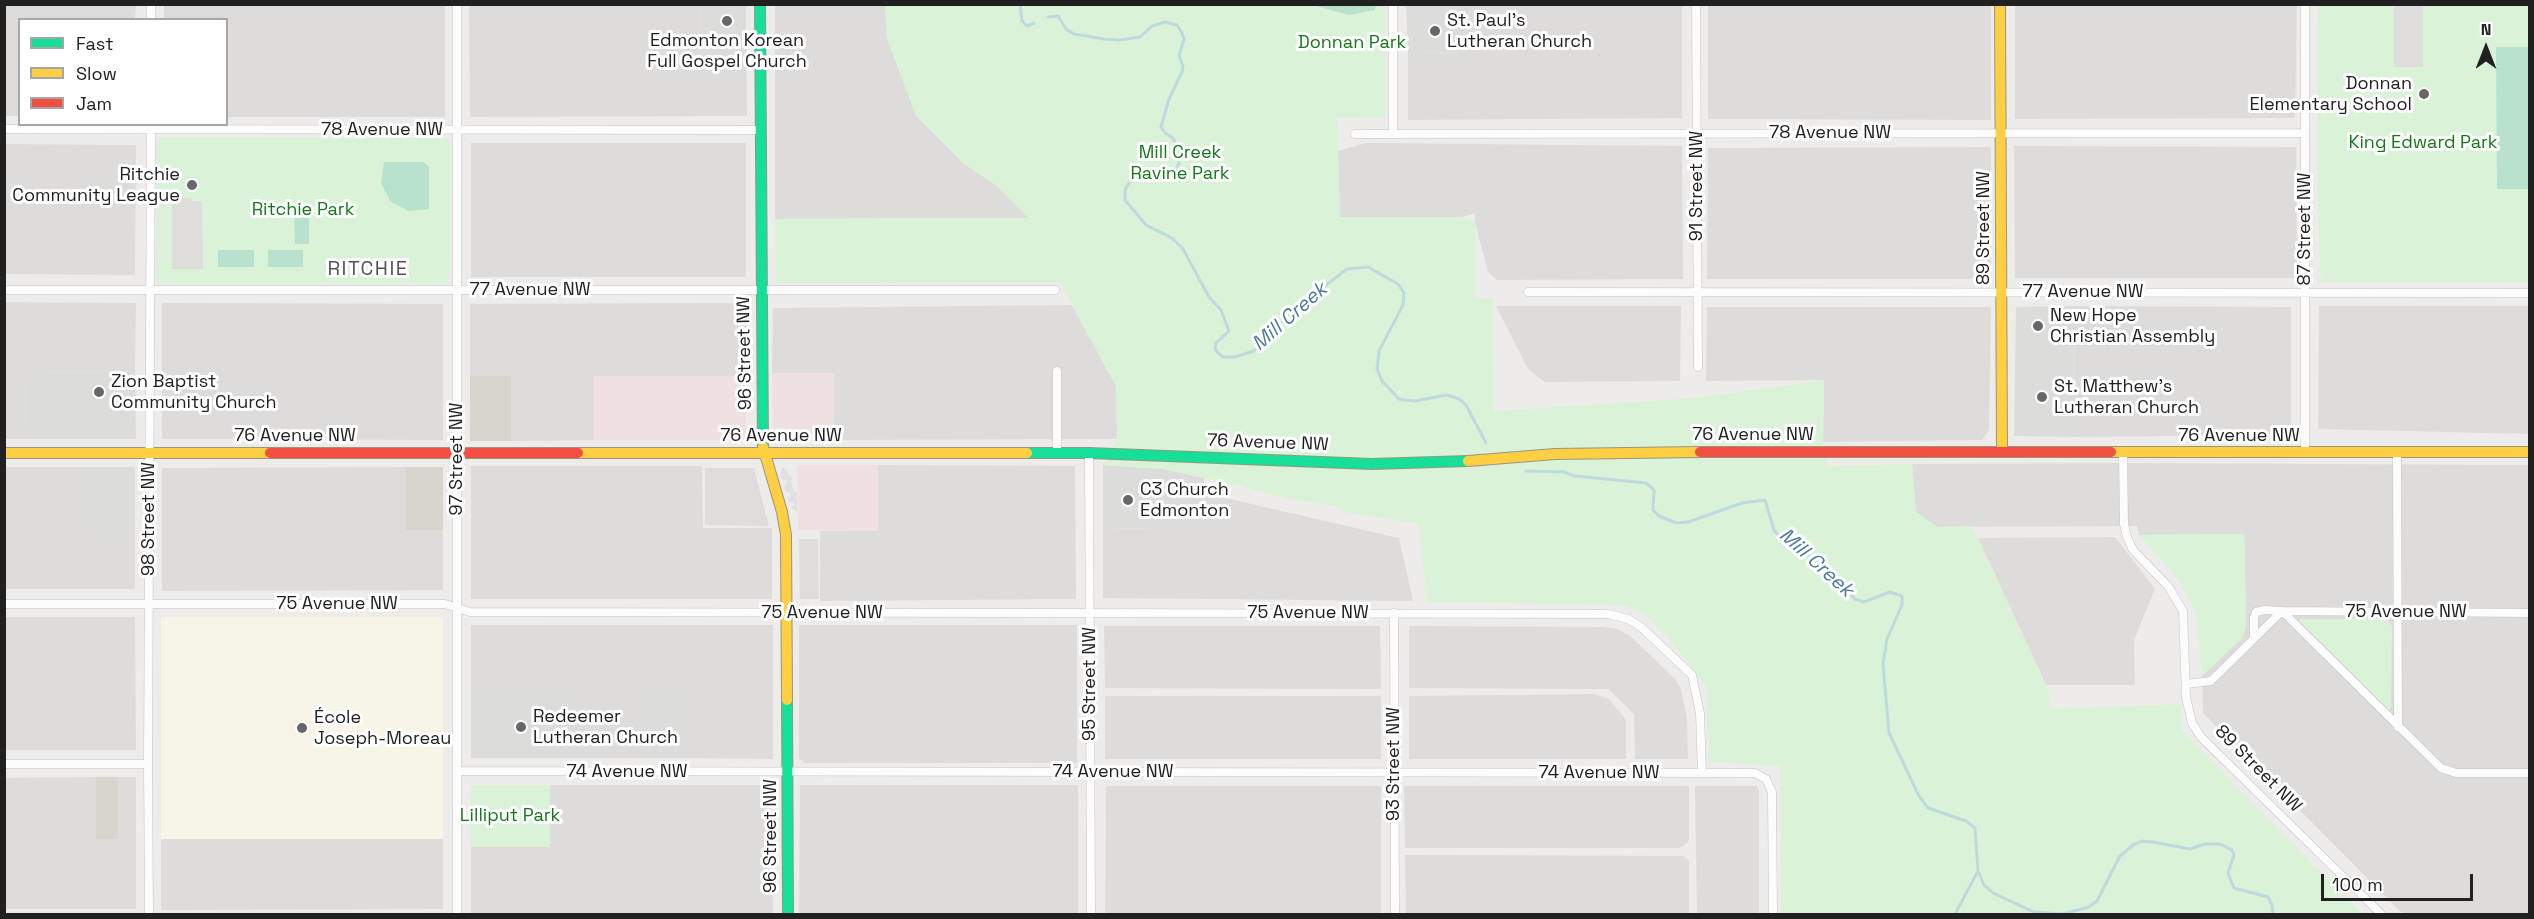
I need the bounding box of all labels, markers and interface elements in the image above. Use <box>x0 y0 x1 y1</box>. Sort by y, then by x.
place label: St. Paul's Lutheran Church <box>1447 10 1592 52</box>
marker: Edmonton Korean Full Gospel Church <box>720 14 734 28</box>
legend <box>18 18 228 126</box>
north arrow <box>2456 18 2516 78</box>
text: N <box>2481 19 2491 40</box>
marker: St. Paul's Lutheran Church <box>1428 24 1442 38</box>
place label: Edmonton Korean Full Gospel Church <box>647 30 807 72</box>
text: Fast <box>76 32 113 55</box>
park label: Donnan Park <box>1298 32 1406 54</box>
text: Slow <box>76 62 117 85</box>
place label: Donnan Elementary School <box>2249 73 2412 116</box>
marker: Donnan Elementary School <box>2417 87 2431 101</box>
text: Jam <box>76 92 112 115</box>
street label: 78 Avenue NW <box>321 119 443 141</box>
street label: 78 Avenue NW <box>1769 122 1891 144</box>
street label: 91 Street NW <box>1686 131 1708 241</box>
park label: King Edward Park <box>2348 132 2498 154</box>
park label: Mill Creek Ravine Park <box>1130 142 1230 184</box>
place label: Ritchie Community League <box>12 164 180 207</box>
street label: 89 Street NW <box>1973 171 1995 285</box>
street label: 87 Street NW <box>2294 172 2316 286</box>
marker: Ritchie Community League <box>185 178 199 192</box>
park label: Ritchie Park <box>252 199 354 221</box>
district label: RITCHIE <box>327 258 409 282</box>
water label: Mill Creek <box>1248 278 1332 356</box>
street label: 77 Avenue NW <box>470 279 590 301</box>
street label: 77 Avenue NW <box>2023 281 2143 303</box>
street label: 96 Street NW <box>733 296 757 410</box>
place label: New Hope Christian Assembly <box>2050 305 2215 348</box>
marker: New Hope Christian Assembly <box>2031 319 2045 333</box>
place label: Zion Baptist Community Church <box>111 371 277 413</box>
place label: St. Matthew's Lutheran Church <box>2054 376 2199 418</box>
marker: Zion Baptist Community Church <box>92 385 106 399</box>
marker: St. Matthew's Lutheran Church <box>2035 390 2049 404</box>
street label: 97 Street NW <box>446 403 468 515</box>
street label: 76 Avenue NW <box>1692 424 1814 446</box>
street label: 76 Avenue NW <box>234 425 356 447</box>
street label: 76 Avenue NW <box>720 425 842 447</box>
street label: 76 Avenue NW <box>2178 425 2300 447</box>
street label: 76 Avenue NW <box>1207 430 1329 456</box>
street label: 98 Street NW <box>138 462 160 576</box>
place label: C3 Church Edmonton <box>1140 479 1229 522</box>
marker: C3 Church Edmonton <box>1121 493 1135 507</box>
water label: Mill Creek <box>1774 523 1858 603</box>
street label: 75 Avenue NW <box>276 593 398 615</box>
street label: 75 Avenue NW <box>2345 601 2467 623</box>
street label: 75 Avenue NW <box>761 602 883 624</box>
street label: 75 Avenue NW <box>1247 602 1369 624</box>
street label: 95 Street NW <box>1079 627 1101 741</box>
place label: Redeemer Lutheran Church <box>533 706 678 748</box>
place label: École Joseph-Moreau <box>314 707 451 750</box>
street label: 93 Street NW <box>1383 707 1405 821</box>
marker: Redeemer Lutheran Church <box>514 720 528 734</box>
marker: École Joseph-Moreau <box>295 721 309 735</box>
street label: 89 Street NW <box>2210 721 2306 817</box>
street label: 74 Avenue NW <box>567 761 687 783</box>
street label: 74 Avenue NW <box>1053 761 1173 783</box>
street label: 74 Avenue NW <box>1539 762 1659 784</box>
street label: 96 Street NW <box>760 779 782 893</box>
park label: Lilliput Park <box>460 805 560 827</box>
scale bar <box>2324 862 2476 900</box>
text: 100 m <box>2332 873 2383 896</box>

